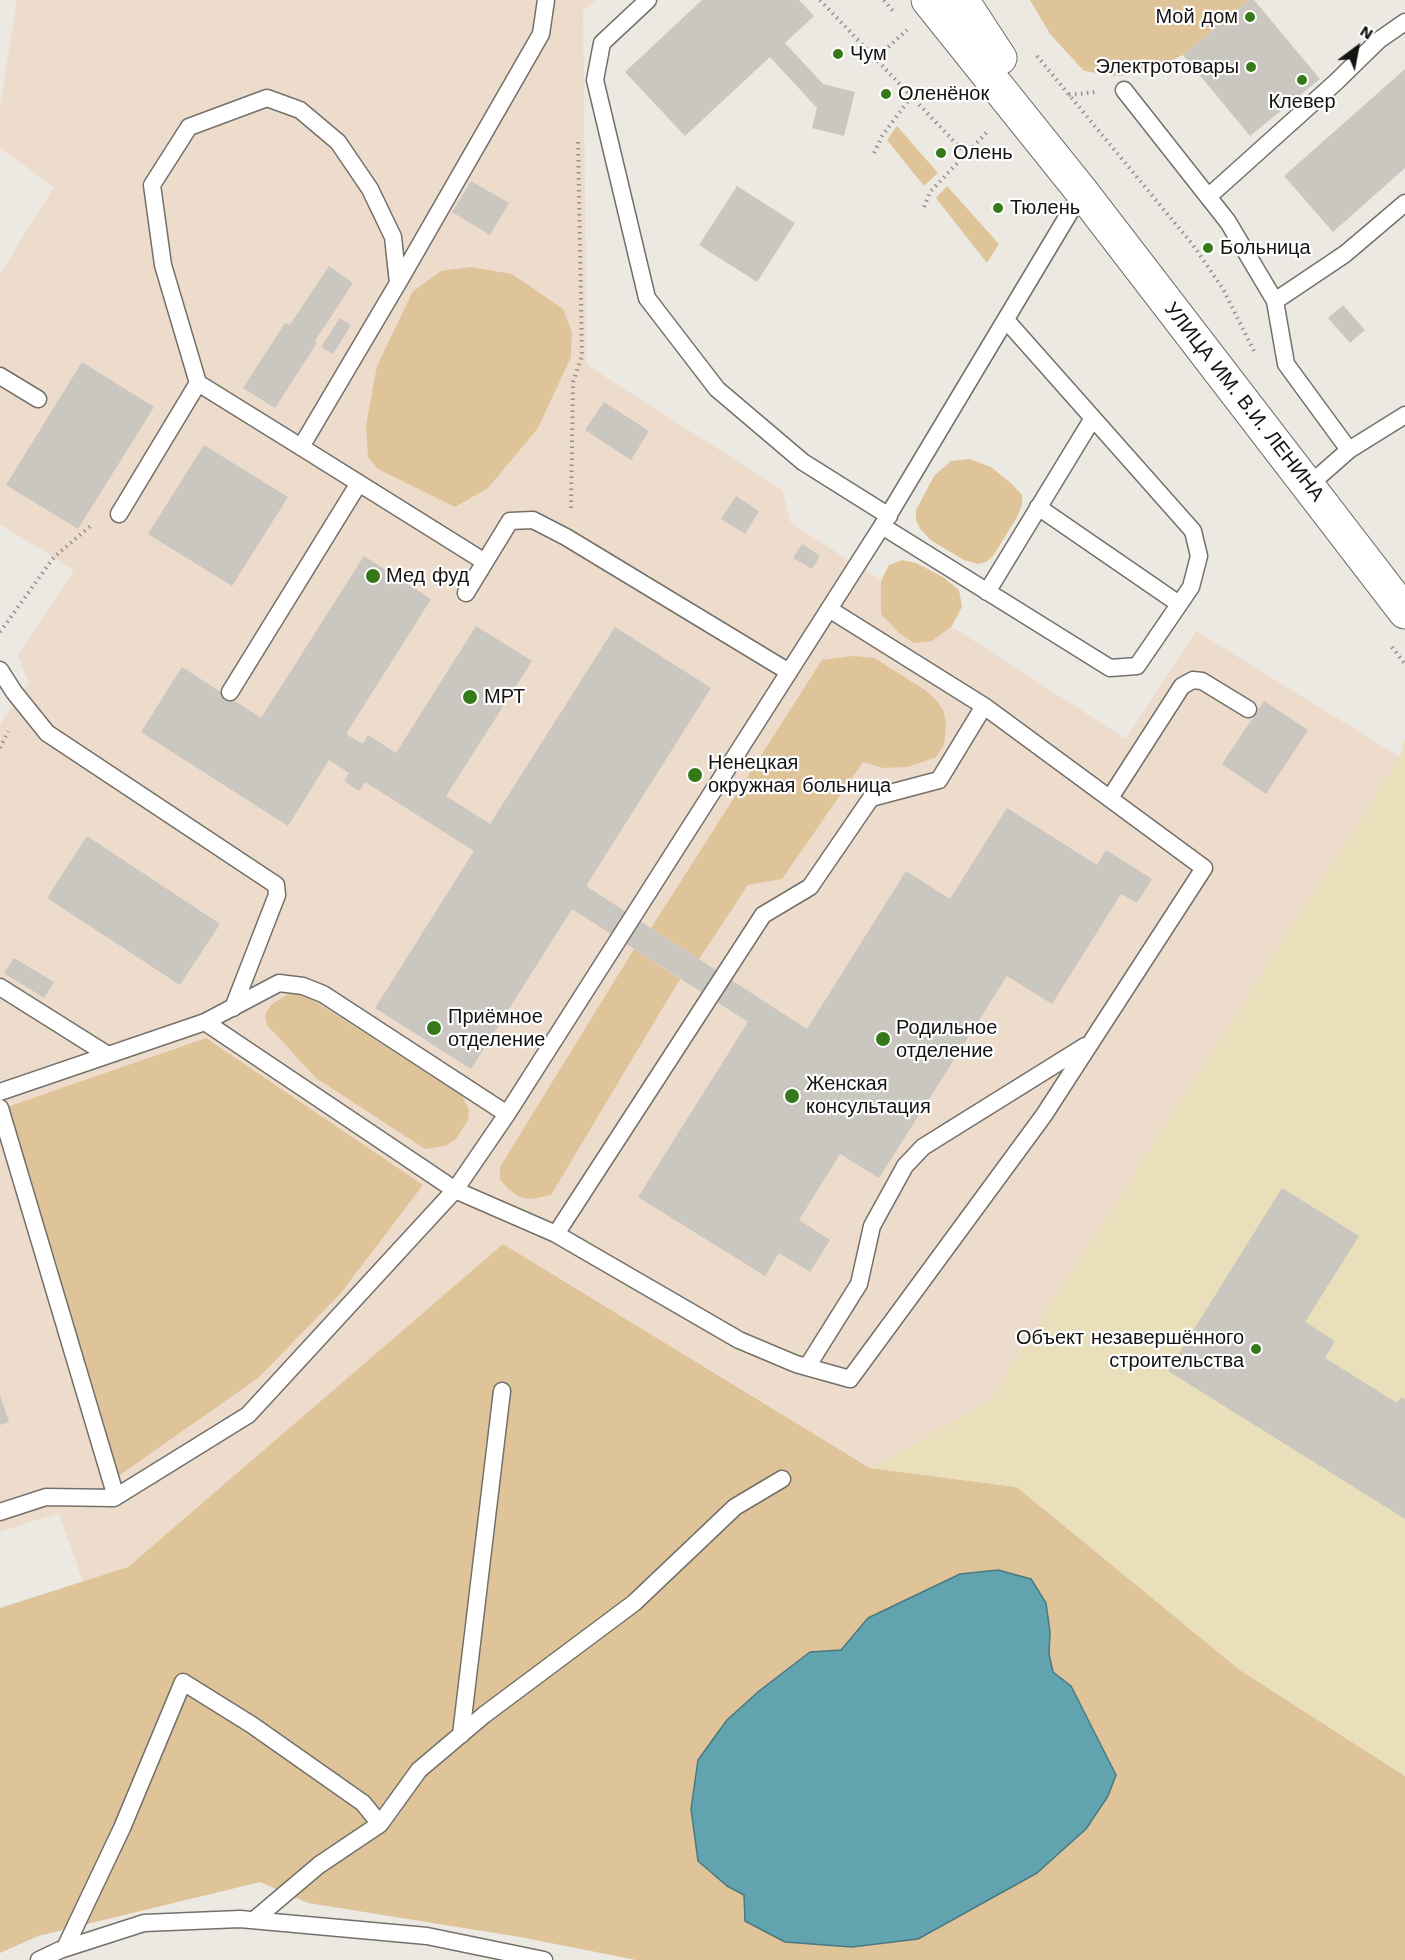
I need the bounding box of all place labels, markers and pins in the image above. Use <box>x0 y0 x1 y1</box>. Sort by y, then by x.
place label: Мой дом <box>1155 5 1238 29</box>
marker: Мой дом <box>1243 10 1257 24</box>
place label: Чум <box>850 42 887 66</box>
marker: Чум <box>831 47 845 61</box>
place label: Электротовары <box>1095 55 1239 79</box>
marker: Электротовары <box>1244 60 1258 74</box>
marker: Клевер <box>1295 73 1309 87</box>
place label: Оленёнок <box>898 82 989 106</box>
marker: Оленёнок <box>879 87 893 101</box>
place label: Клевер <box>1268 90 1336 114</box>
place label: Олень <box>953 141 1013 165</box>
marker: Олень <box>934 146 948 160</box>
place label: Тюлень <box>1010 196 1080 220</box>
marker: Тюлень <box>991 201 1005 215</box>
place label: Больница <box>1220 236 1311 260</box>
marker: Больница <box>1201 241 1215 255</box>
place label: Мед фуд <box>386 564 469 588</box>
marker: Мед фуд <box>364 567 382 585</box>
place label: МРТ <box>484 685 525 709</box>
marker: МРТ <box>461 688 479 706</box>
place label: Ненецкая окружная больница <box>708 751 891 798</box>
marker: Ненецкая окружная больница <box>686 766 704 784</box>
place label: Приёмное отделение <box>448 1005 545 1052</box>
place label: Родильное отделение <box>896 1016 997 1063</box>
marker: Приёмное отделение <box>425 1019 443 1037</box>
marker: Родильное отделение <box>874 1030 892 1048</box>
place label: Женская консультация <box>806 1072 931 1119</box>
marker: Женская консультация <box>783 1087 801 1105</box>
place label: Объект незавершённого строительства <box>1016 1326 1244 1373</box>
marker: Объект незавершённого строительства <box>1249 1342 1263 1356</box>

